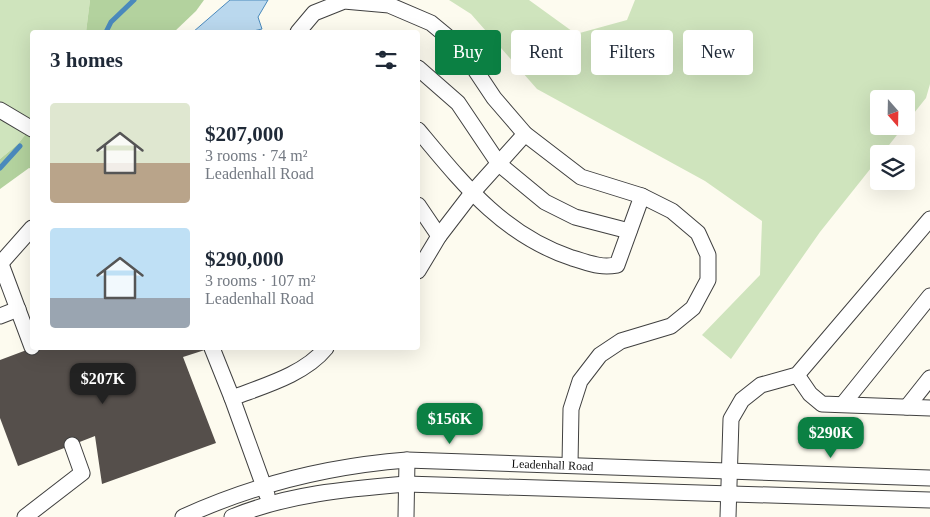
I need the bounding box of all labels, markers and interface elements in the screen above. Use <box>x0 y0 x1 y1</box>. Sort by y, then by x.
chip: Buy <box>435 30 501 75</box>
chip: Rent <box>511 30 581 75</box>
chip: Filters <box>591 30 673 75</box>
chip: New <box>683 30 753 75</box>
icon: filters <box>372 46 400 74</box>
text: 3 homes <box>50 48 123 72</box>
north arrow <box>870 90 915 135</box>
map controls <box>870 90 915 190</box>
text: $207,000 <box>205 122 284 146</box>
icon: home <box>90 123 150 183</box>
button: layers <box>870 145 915 190</box>
text: 3 rooms · 74 m² <box>205 147 308 164</box>
text: Leadenhall Road <box>205 165 314 182</box>
text: $290,000 <box>205 247 284 271</box>
icon: home <box>90 248 150 308</box>
text: 3 rooms · 107 m² <box>205 272 316 289</box>
text: Leadenhall Road <box>205 290 314 307</box>
pin: $207K <box>68 362 138 405</box>
text: $207K <box>81 370 125 387</box>
pin: $156K <box>415 402 485 445</box>
text: $156K <box>428 410 472 427</box>
pin: $290K <box>796 416 866 459</box>
text: $290K <box>809 424 853 441</box>
street label: Leadenhall Road <box>512 457 594 473</box>

